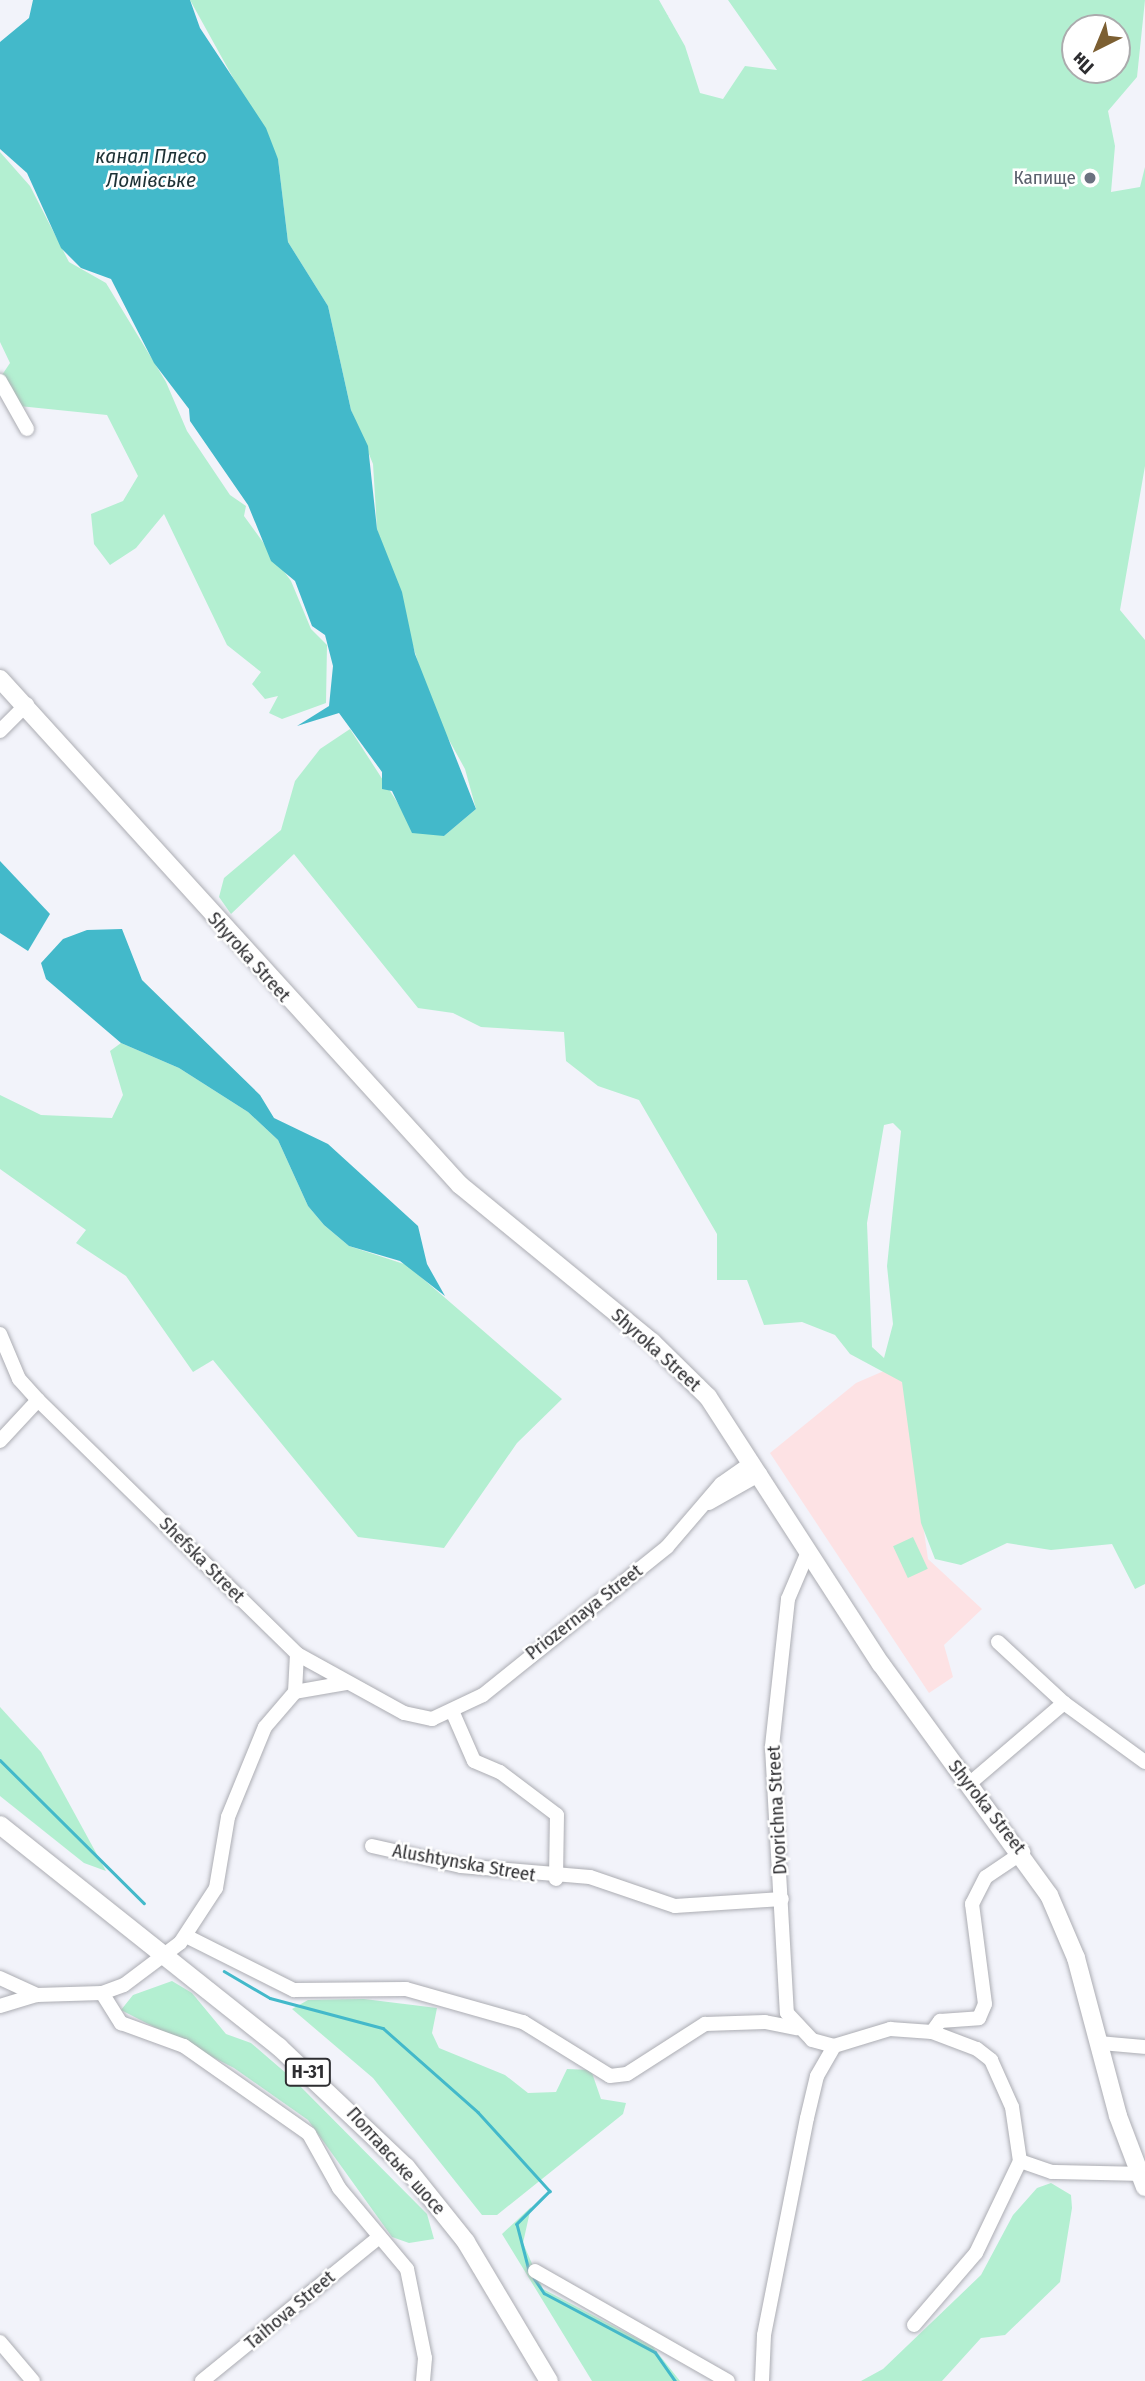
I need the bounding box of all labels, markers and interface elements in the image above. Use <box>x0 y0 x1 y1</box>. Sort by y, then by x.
north arrow <box>1061 14 1131 84</box>
text: Пн <box>1067 48 1098 79</box>
water label: канал Плесо Ломівське <box>95 143 207 193</box>
place label: Капище <box>1014 167 1076 189</box>
marker: Капище <box>1082 170 1098 186</box>
street label: Shyroka Street <box>203 907 295 1007</box>
street label: Shyroka Street <box>606 1304 706 1396</box>
street label: Shefska Street <box>154 1512 250 1608</box>
street label: Priozernaya Street <box>521 1559 647 1665</box>
street label: Dvorichna Street <box>762 1745 792 1875</box>
street label: Shyroka Street <box>943 1755 1031 1859</box>
street label: Alushtynska Street <box>391 1839 537 1887</box>
road number: Н-31 <box>284 2058 332 2086</box>
street label: Полтавське шосе <box>342 2102 450 2220</box>
street label: Taihova Street <box>240 2266 340 2354</box>

